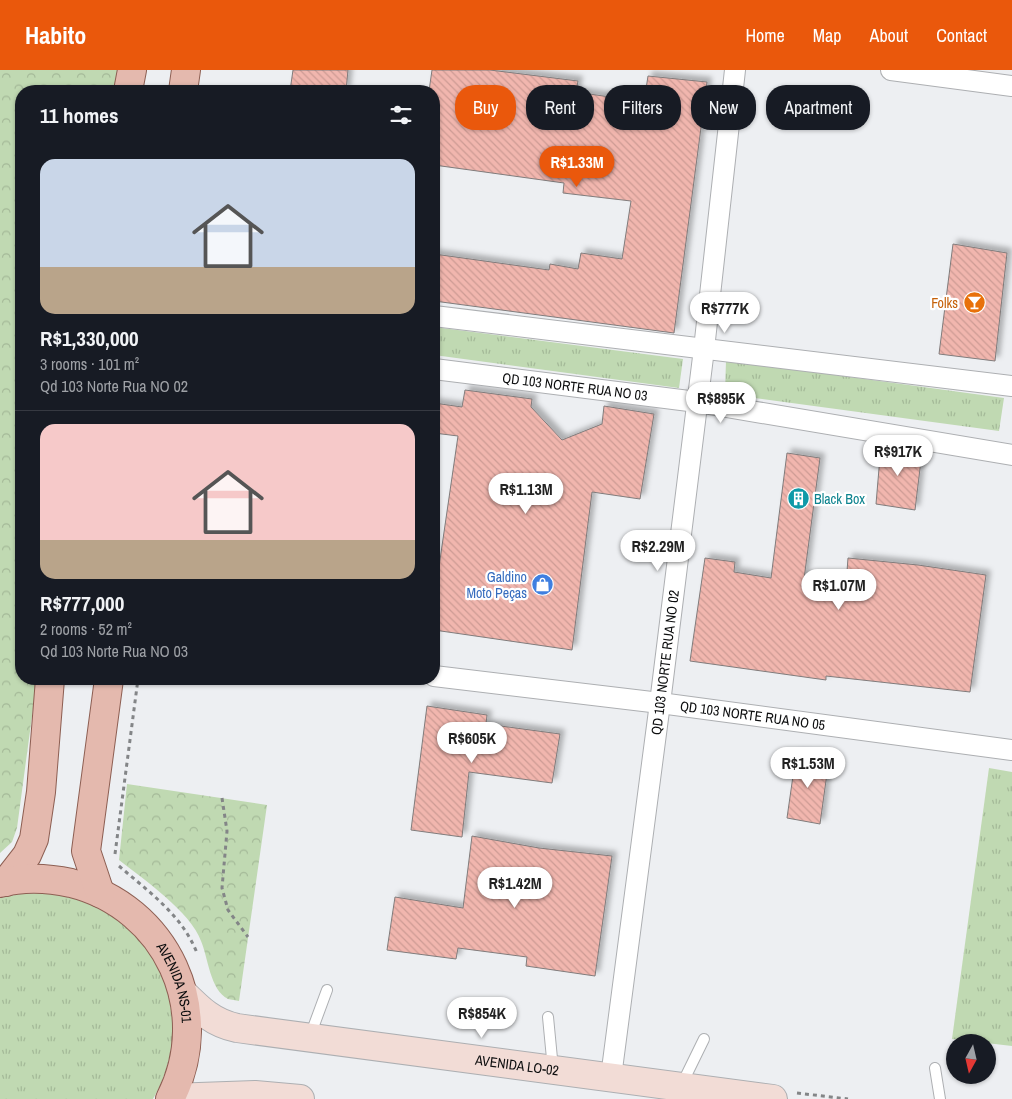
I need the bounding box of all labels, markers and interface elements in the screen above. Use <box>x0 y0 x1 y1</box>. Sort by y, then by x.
text: Habito <box>25 19 86 51</box>
text: Home <box>745 23 785 48</box>
text: Map <box>813 23 842 48</box>
text: About <box>870 23 908 48</box>
text: Contact <box>936 23 987 48</box>
chip: Buy <box>455 85 516 130</box>
chip: Rent <box>526 85 594 130</box>
chip: Filters <box>604 85 681 130</box>
chip: New <box>691 85 756 130</box>
chip: Apartment <box>766 85 870 130</box>
text: 11 homes <box>40 101 119 130</box>
icon: filters <box>387 101 415 129</box>
pin: R$1.33M <box>531 146 623 188</box>
text: R$1.33M <box>550 151 604 173</box>
icon: home <box>183 191 273 281</box>
bar icon: Folks <box>962 291 986 315</box>
pin: R$777K <box>684 292 766 334</box>
place label: Folks <box>931 294 958 312</box>
text: R$777K <box>701 297 749 319</box>
text: R$1,330,000 <box>40 324 139 353</box>
text: 3 rooms · 101 m² <box>40 353 139 375</box>
street label: QD 103 NORTE RUA NO 03 <box>501 369 648 405</box>
text: Qd 103 Norte Rua NO 02 <box>40 375 188 397</box>
pin: R$895K <box>680 382 762 424</box>
text: R$895K <box>697 387 745 409</box>
pin: R$917K <box>857 434 939 477</box>
text: R$917K <box>874 440 922 462</box>
icon: home <box>183 457 273 547</box>
pin: R$1.13M <box>480 472 572 515</box>
text: R$1.13M <box>499 478 553 500</box>
building icon: Black Box <box>786 487 810 511</box>
place label: Black Box <box>814 490 865 508</box>
pin: R$2.29M <box>612 530 704 572</box>
text: R$2.29M <box>631 535 685 557</box>
place label: Galdino Moto Peças <box>466 568 527 602</box>
pin: R$1.07M <box>793 568 885 611</box>
shop icon: Galdino Moto Peças <box>531 573 555 597</box>
text: R$1.07M <box>812 574 866 596</box>
text: R$777,000 <box>40 589 124 618</box>
street label: QD 103 NORTE RUA NO 02 <box>647 589 683 736</box>
text: 2 rooms · 52 m² <box>40 618 132 640</box>
text: Qd 103 Norte Rua NO 03 <box>40 640 188 662</box>
street label: QD 103 NORTE RUA NO 05 <box>679 697 826 734</box>
pin: R$605K <box>431 722 513 764</box>
text: R$605K <box>448 727 496 749</box>
pin: R$1.53M <box>762 746 854 789</box>
text: R$1.53M <box>781 752 835 774</box>
pin: R$1.42M <box>469 866 561 909</box>
text: R$1.42M <box>488 872 542 894</box>
street label: AVENIDA NS-01 <box>152 938 196 1024</box>
pin: R$854K <box>441 996 523 1039</box>
text: R$854K <box>458 1002 506 1024</box>
north arrow <box>946 1034 996 1084</box>
map controls <box>946 1034 996 1084</box>
street label: AVENIDA LO-02 <box>473 1051 560 1080</box>

